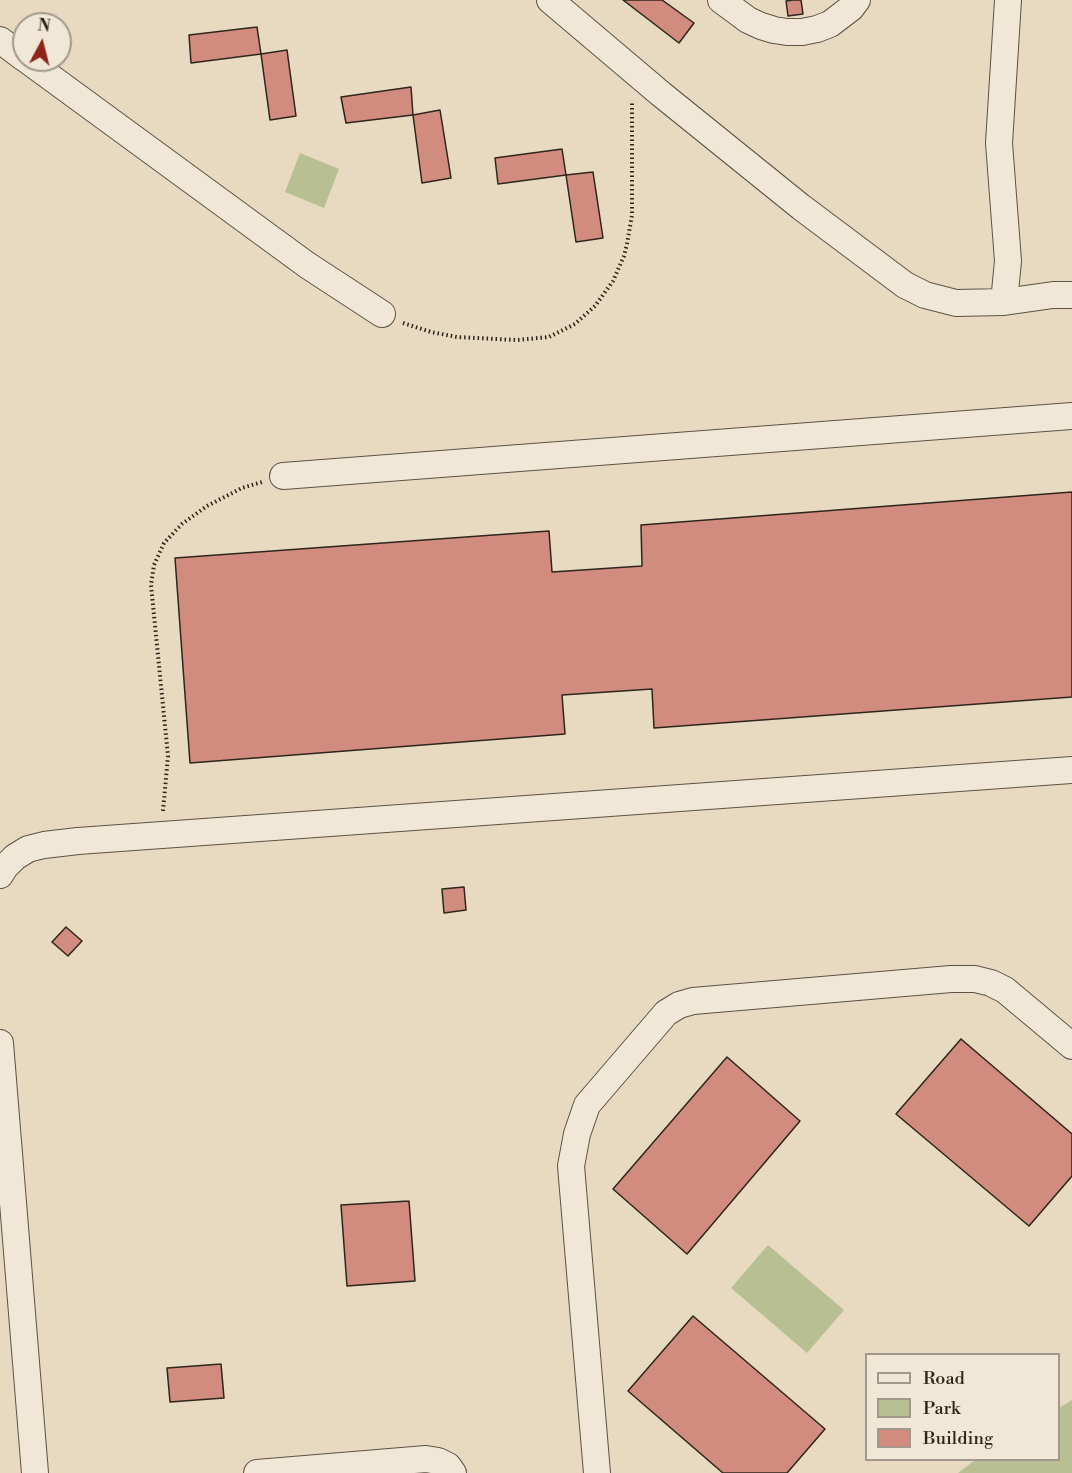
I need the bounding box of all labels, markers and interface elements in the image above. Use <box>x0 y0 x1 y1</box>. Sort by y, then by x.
north arrow <box>12 12 72 72</box>
text: N <box>36 15 51 37</box>
legend <box>865 1353 1060 1461</box>
text: Road <box>923 1367 965 1390</box>
text: Park <box>923 1397 960 1420</box>
text: Building <box>923 1427 993 1450</box>

